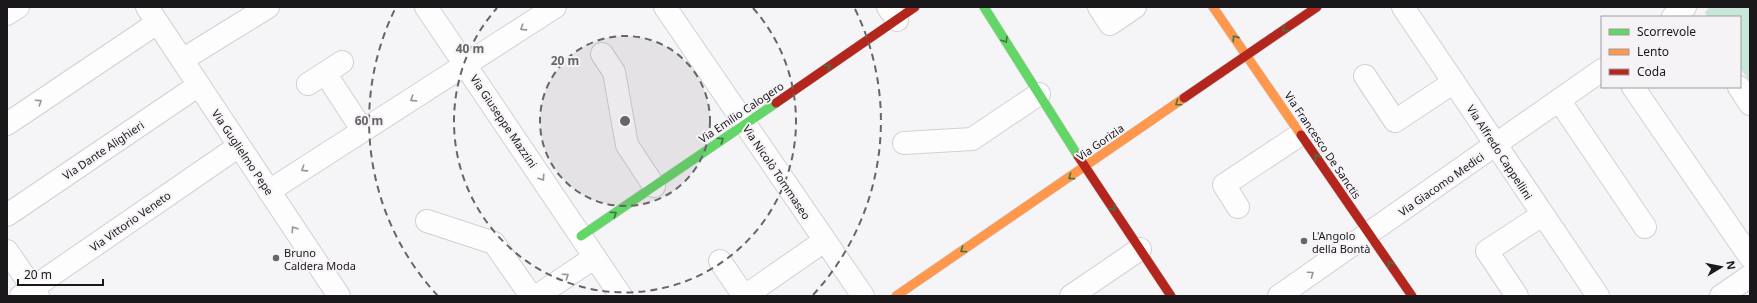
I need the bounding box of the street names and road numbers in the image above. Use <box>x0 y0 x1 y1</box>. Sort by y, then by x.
street label: Via Giuseppe Mazzini <box>467 72 541 170</box>
street label: Via Emilio Calogero <box>696 78 787 146</box>
street label: Via Francesco De Sanctis <box>1281 88 1365 202</box>
street label: Via Alfredo Cappellini <box>1464 102 1536 202</box>
street label: Via Guglielmo Pepe <box>209 106 277 198</box>
street label: Via Dante Alighieri <box>59 117 147 183</box>
street label: Via Gorizia <box>1073 120 1127 164</box>
street label: Via Nicolò Tommaseo <box>740 122 814 222</box>
street label: Via Giacomo Medici <box>1395 149 1487 219</box>
street label: Via Vittorio Veneto <box>87 187 174 255</box>

